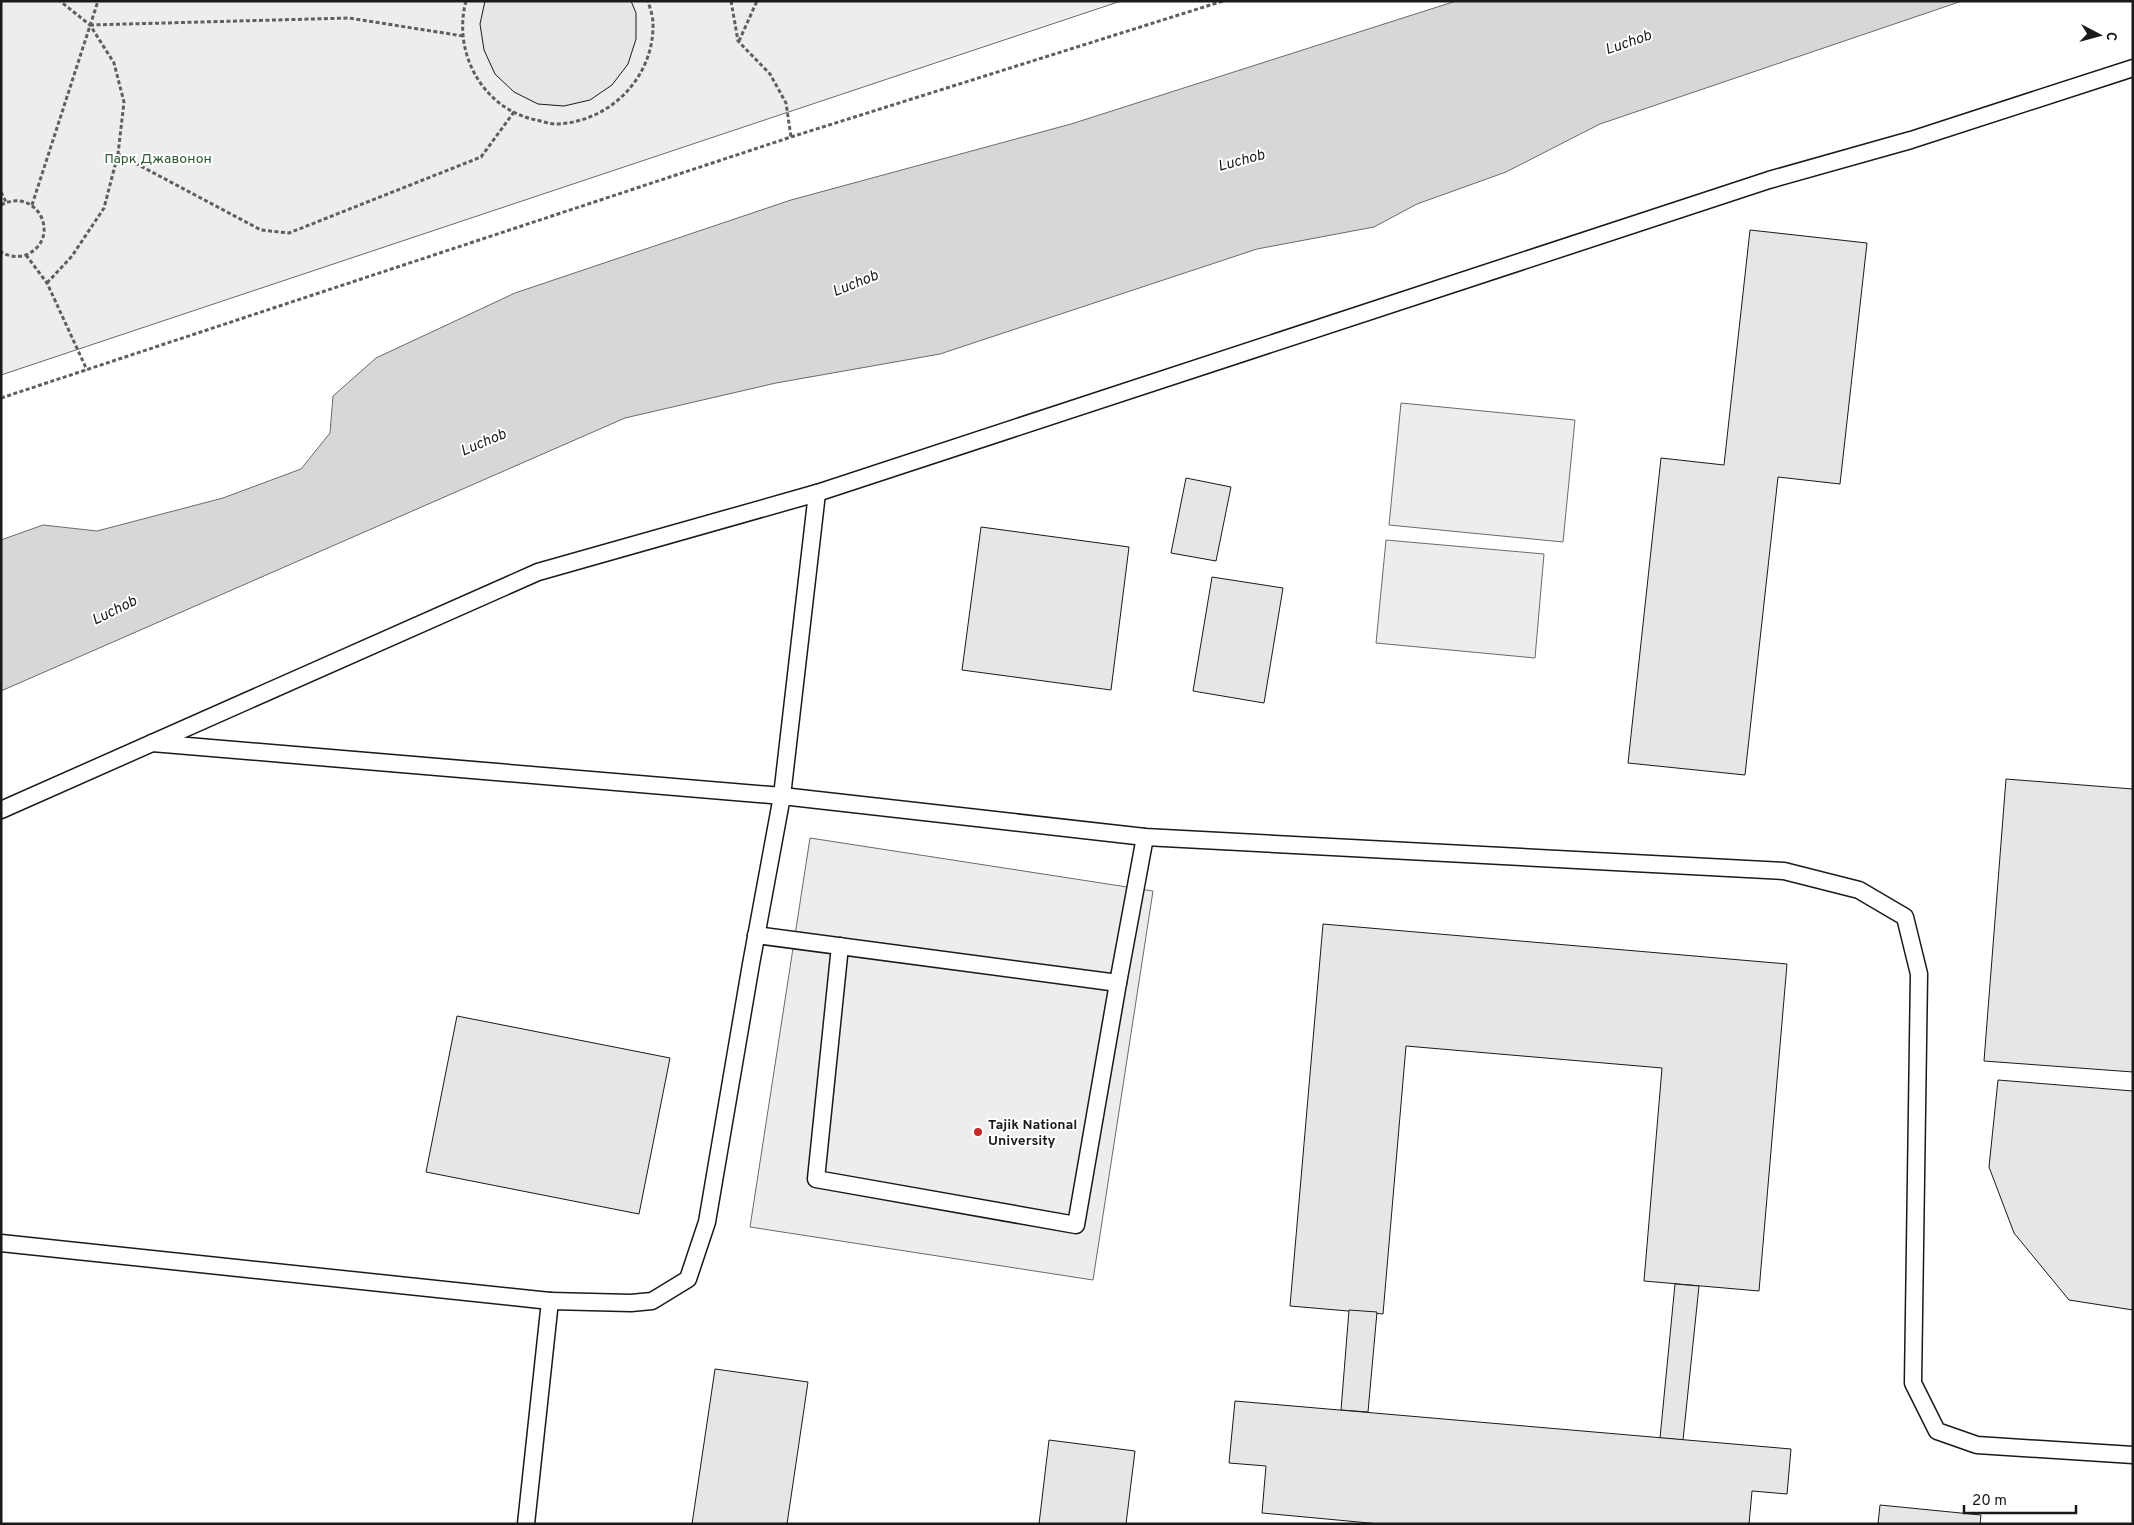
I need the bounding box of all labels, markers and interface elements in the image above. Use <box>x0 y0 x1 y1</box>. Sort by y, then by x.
north arrow <box>2074 10 2124 60</box>
water label: Luchob <box>1603 26 1655 60</box>
text: С <box>2102 31 2119 42</box>
water label: Luchob <box>1216 146 1268 177</box>
park label: Парк Джавонон <box>104 151 212 168</box>
water label: Luchob <box>830 266 882 302</box>
water label: Luchob <box>458 425 510 461</box>
water label: Luchob <box>89 592 141 630</box>
place label: Tajik National University <box>988 1117 1077 1150</box>
marker: Tajik National University <box>972 1126 984 1138</box>
scale bar <box>1964 1482 2076 1514</box>
text: 20 m <box>1972 1492 2007 1511</box>

